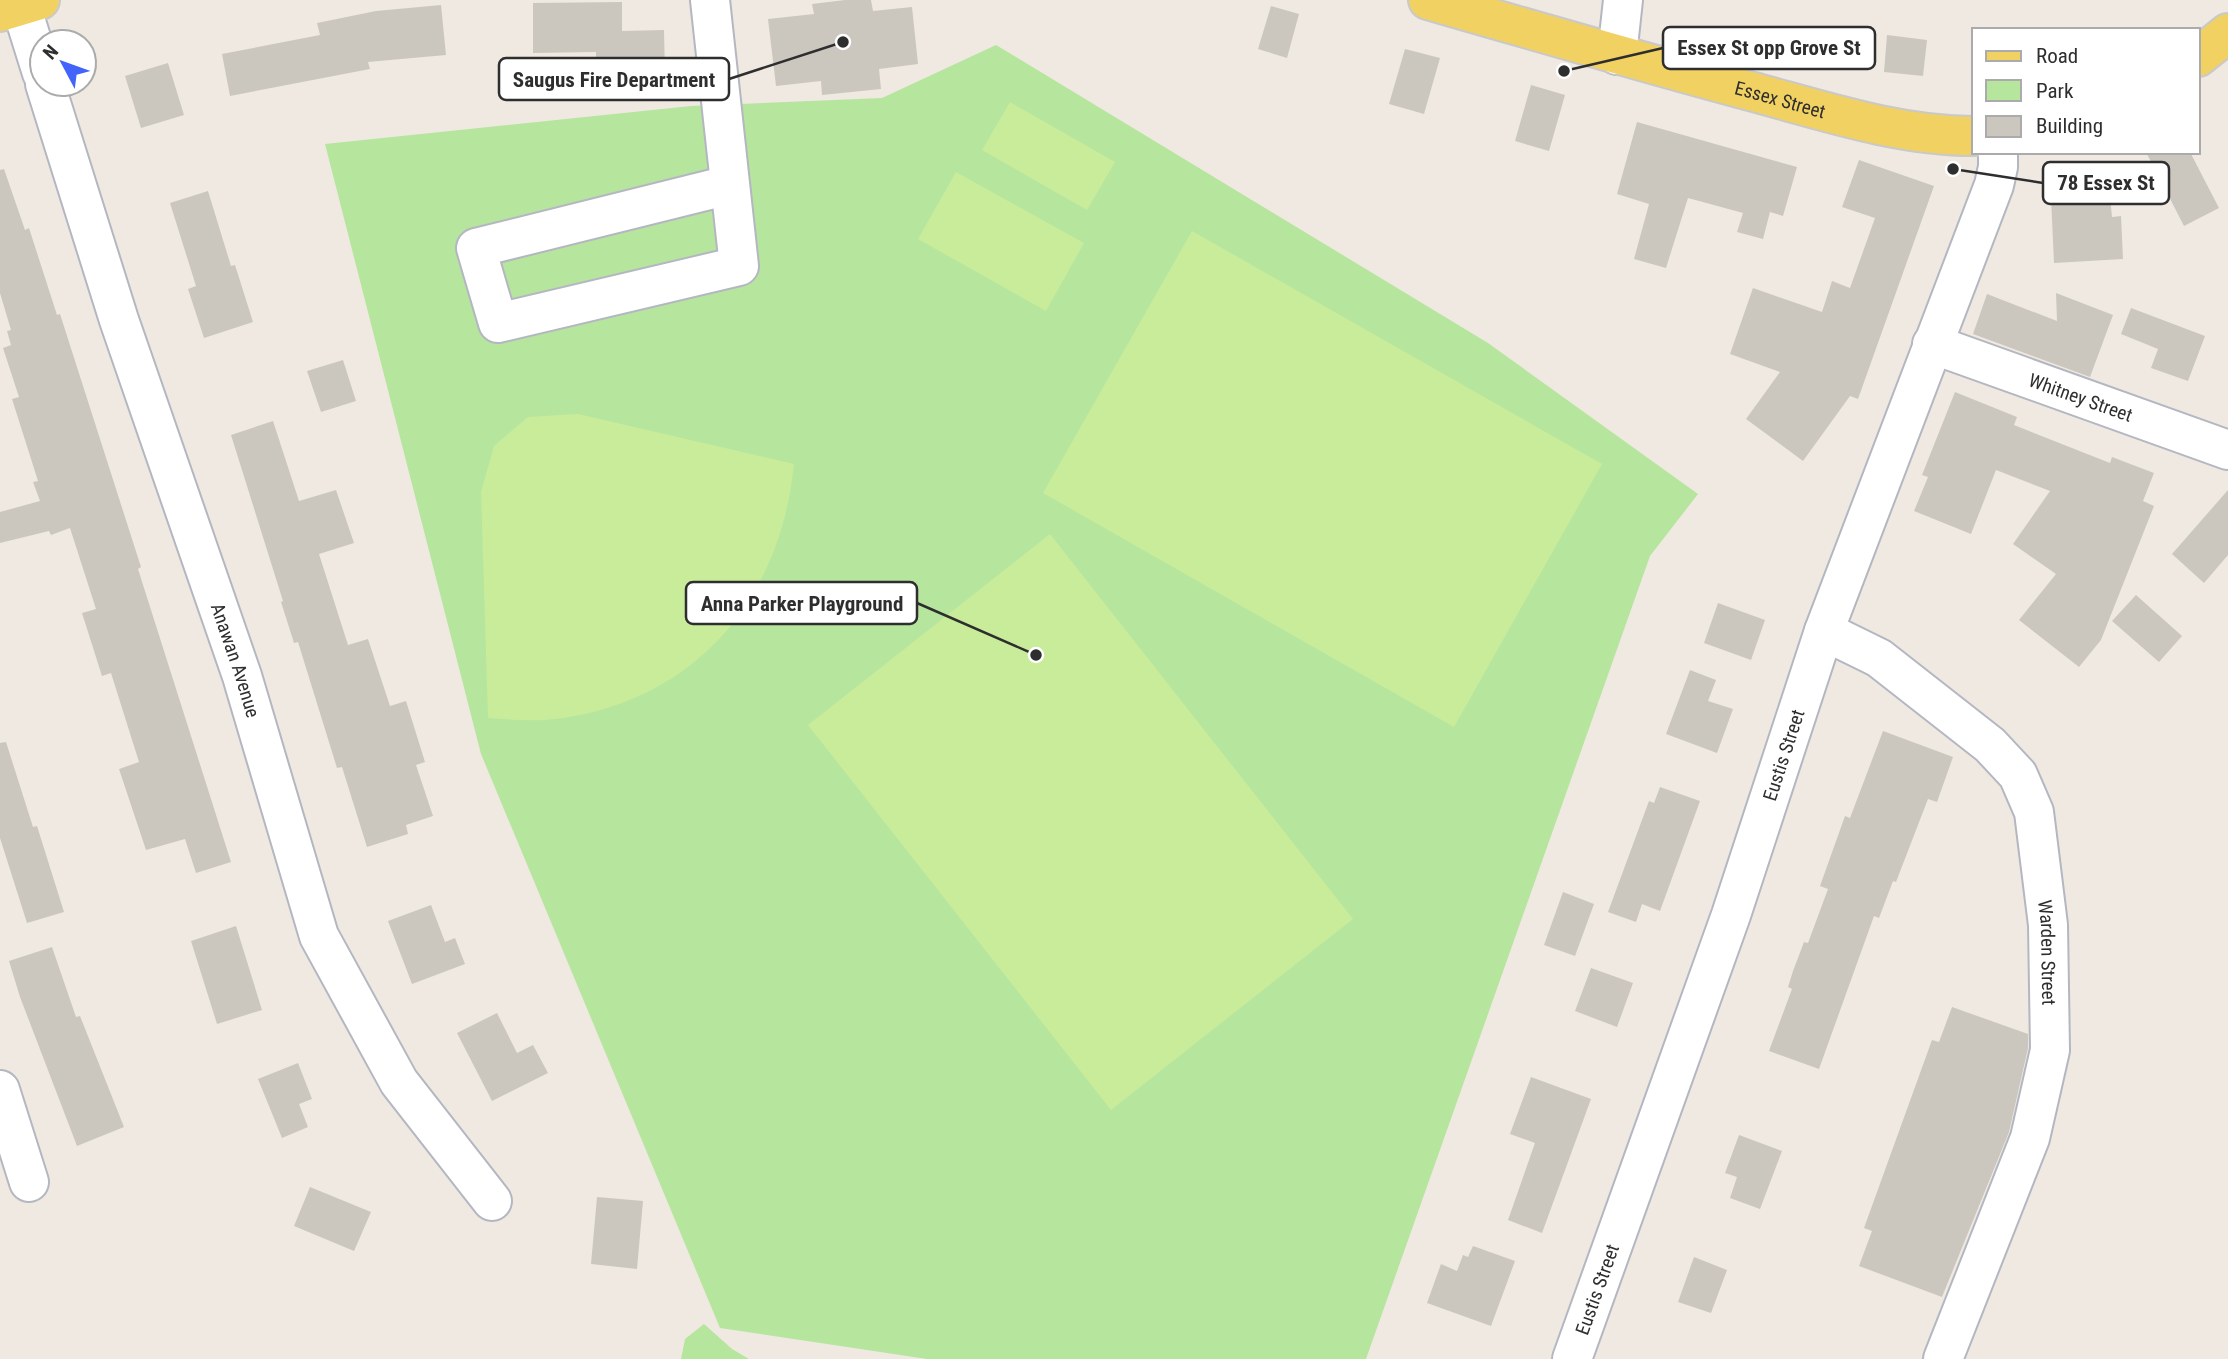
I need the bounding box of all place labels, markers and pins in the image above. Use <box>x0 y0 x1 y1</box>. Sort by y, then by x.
callout: Essex St opp Grove St <box>1663 27 1875 69</box>
callout: Saugus Fire Department <box>499 58 729 100</box>
callout: 78 Essex St <box>2043 162 2169 204</box>
callout: Anna Parker Playground <box>686 582 917 624</box>

